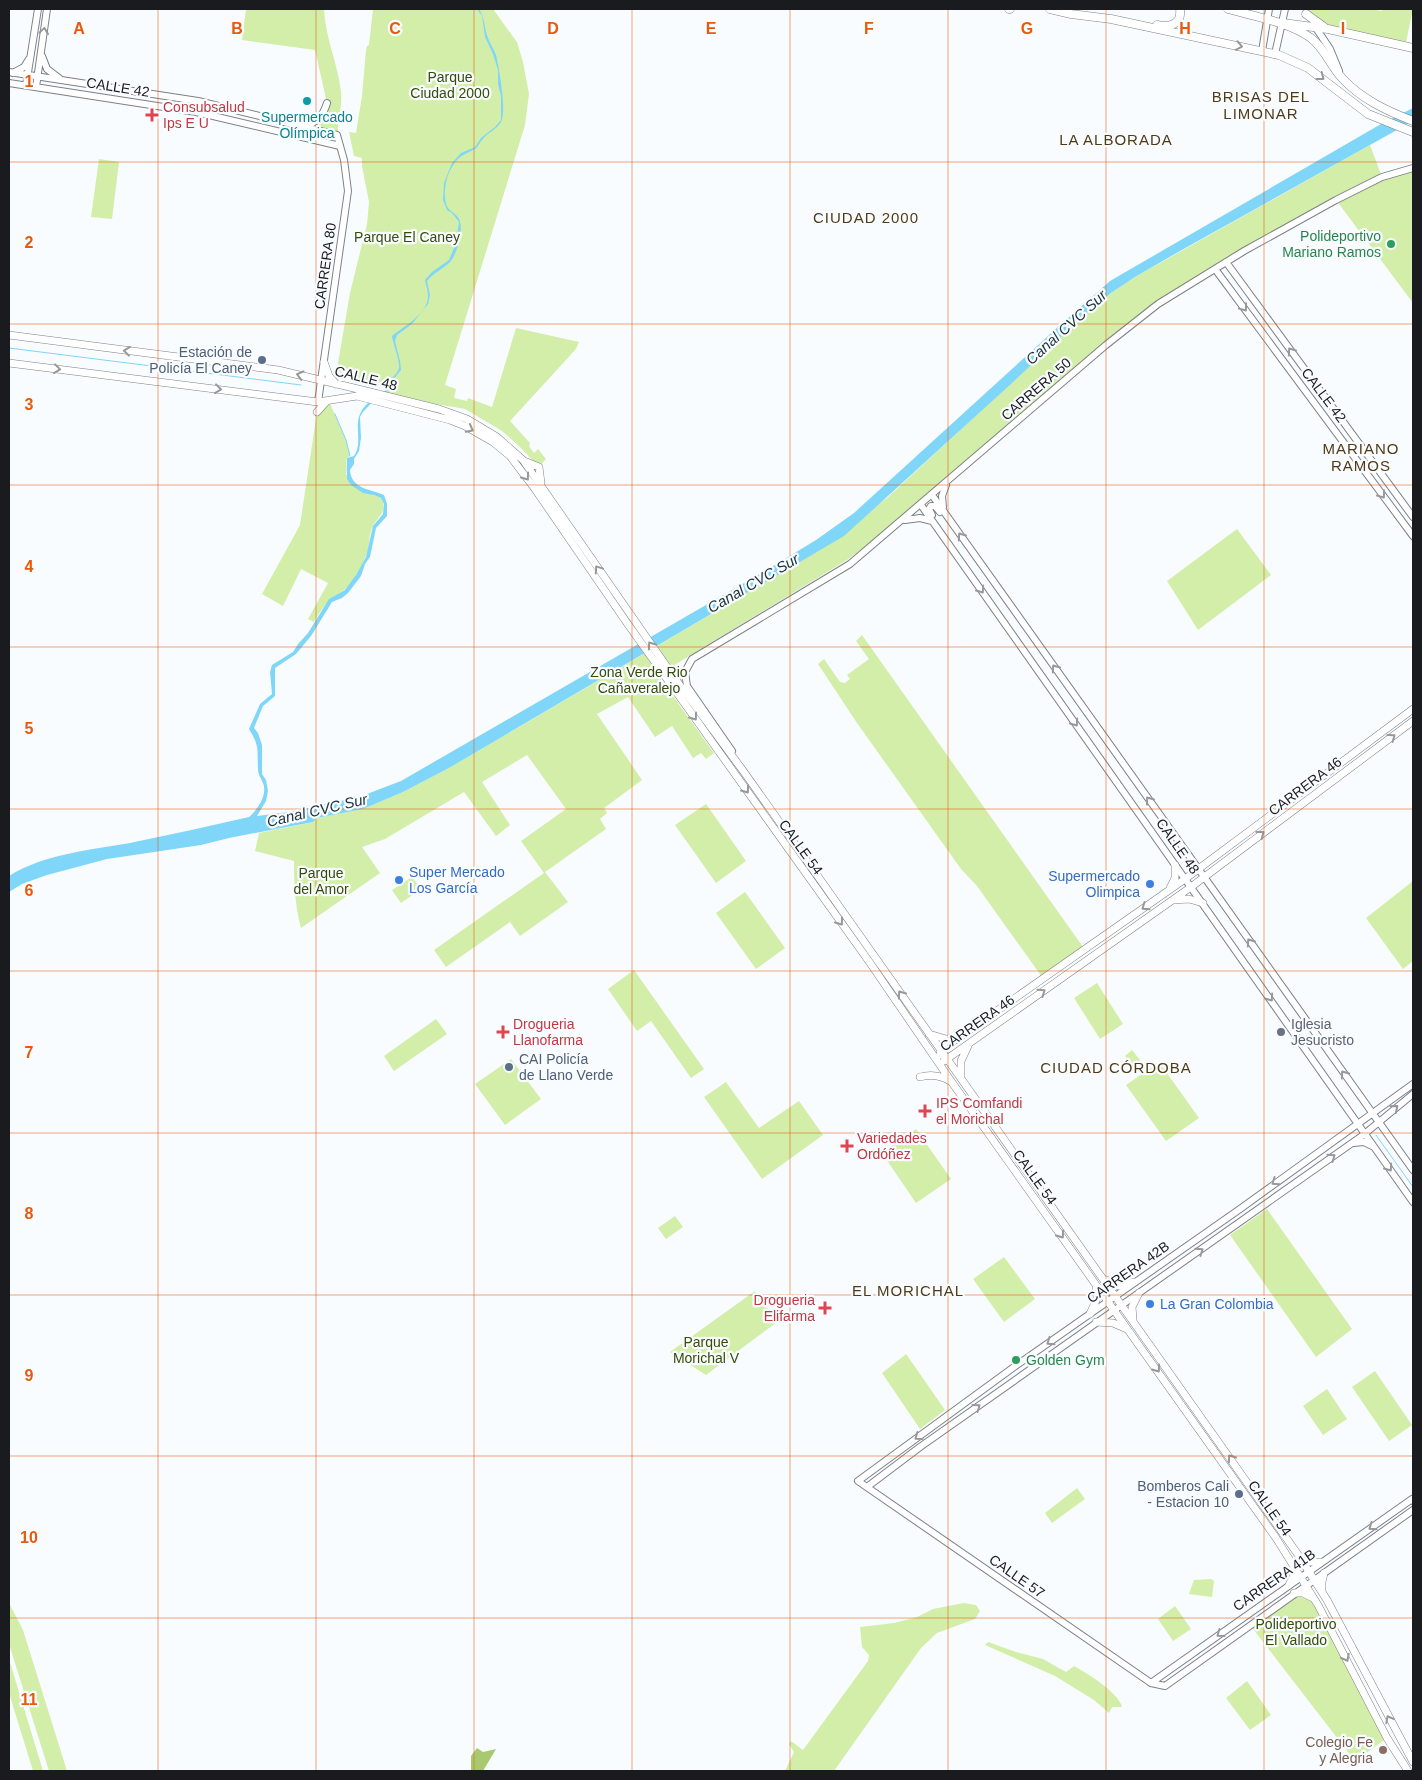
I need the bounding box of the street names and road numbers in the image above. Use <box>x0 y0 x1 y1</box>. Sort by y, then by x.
street label: CALLE 42 <box>85 74 151 100</box>
street label: CARRERA 80 <box>311 222 339 310</box>
street label: CARRERA 50 <box>998 354 1074 424</box>
street label: CALLE 48 <box>333 363 399 394</box>
street label: CALLE 42 <box>1298 365 1350 425</box>
street label: CARRERA 46 <box>1265 753 1345 819</box>
street label: CALLE 48 <box>1153 815 1203 877</box>
street label: CALLE 54 <box>776 816 826 878</box>
street label: CARRERA 46 <box>937 991 1017 1055</box>
street label: CALLE 54 <box>1010 1146 1060 1208</box>
street label: CARRERA 42B <box>1084 1238 1172 1306</box>
street label: CALLE 54 <box>1245 1477 1295 1539</box>
street label: CARRERA 41B <box>1230 1546 1318 1614</box>
street label: CALLE 57 <box>986 1551 1048 1601</box>

